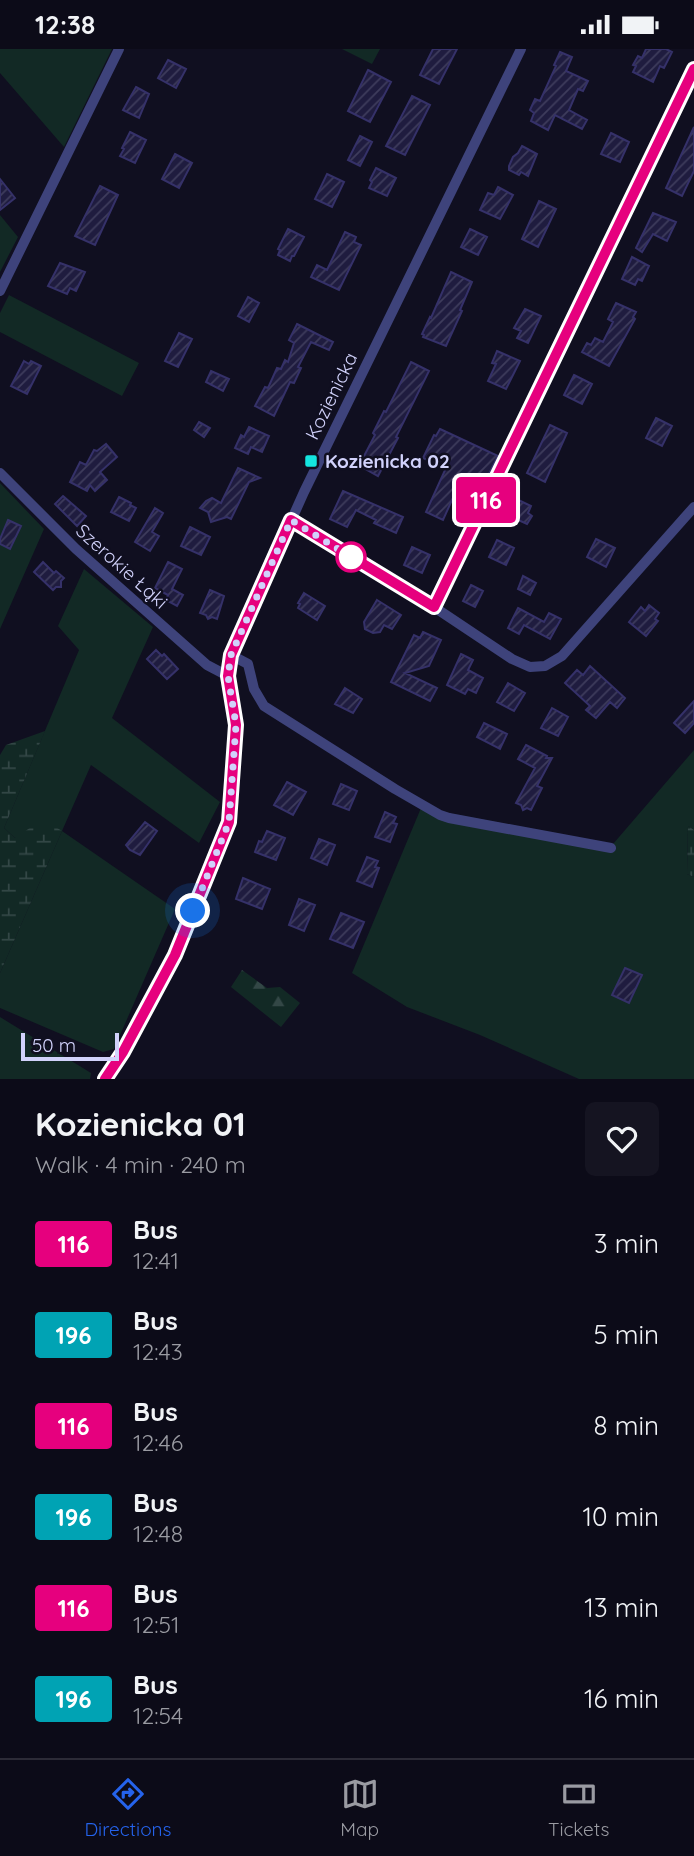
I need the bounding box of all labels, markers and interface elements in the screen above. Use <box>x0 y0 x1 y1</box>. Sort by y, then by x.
text: 12:38 <box>35 8 95 41</box>
street label: Kozienicka <box>300 348 362 444</box>
place label: Kozienicka 02 <box>325 449 450 473</box>
marker: Kozienicka 02 <box>303 453 319 469</box>
line badge: 116 <box>446 477 526 523</box>
text: 116 <box>470 485 502 515</box>
street label: Szerokie Łąki <box>71 518 173 614</box>
unlabelled marker <box>336 542 366 572</box>
your location <box>175 893 210 928</box>
scale bar <box>21 1030 119 1062</box>
text: 50 m <box>32 1033 76 1057</box>
button: heart <box>585 1102 659 1176</box>
text: Kozienicka 01 <box>35 1103 246 1144</box>
text: Walk · 4 min · 240 m <box>35 1150 246 1179</box>
text: Bus <box>133 1213 178 1246</box>
text: 3 min <box>594 1227 659 1260</box>
text: 116 <box>58 1229 89 1259</box>
text: 12:41 <box>133 1246 179 1275</box>
text: Bus <box>133 1304 178 1337</box>
text: 5 min <box>593 1318 659 1351</box>
text: 196 <box>55 1320 92 1350</box>
text: 12:43 <box>133 1337 183 1366</box>
text: Bus <box>133 1395 178 1428</box>
text: 8 min <box>594 1409 659 1442</box>
text: 116 <box>58 1411 89 1441</box>
text: 12:46 <box>133 1428 183 1457</box>
text: Bus <box>133 1486 178 1519</box>
text: 10 min <box>583 1500 659 1533</box>
text: 196 <box>55 1502 92 1532</box>
text: 12:48 <box>133 1519 183 1548</box>
text: Bus <box>133 1577 178 1610</box>
text: 13 min <box>584 1591 659 1624</box>
text: 116 <box>58 1593 89 1623</box>
text: 12:51 <box>133 1610 180 1639</box>
text: Bus <box>133 1668 178 1701</box>
text: 16 min <box>584 1682 659 1715</box>
text: 196 <box>55 1684 92 1714</box>
text: 12:54 <box>133 1701 183 1730</box>
tab: Directions <box>84 1775 172 1841</box>
tab: Map <box>340 1775 379 1841</box>
tab: Tickets <box>548 1775 610 1841</box>

